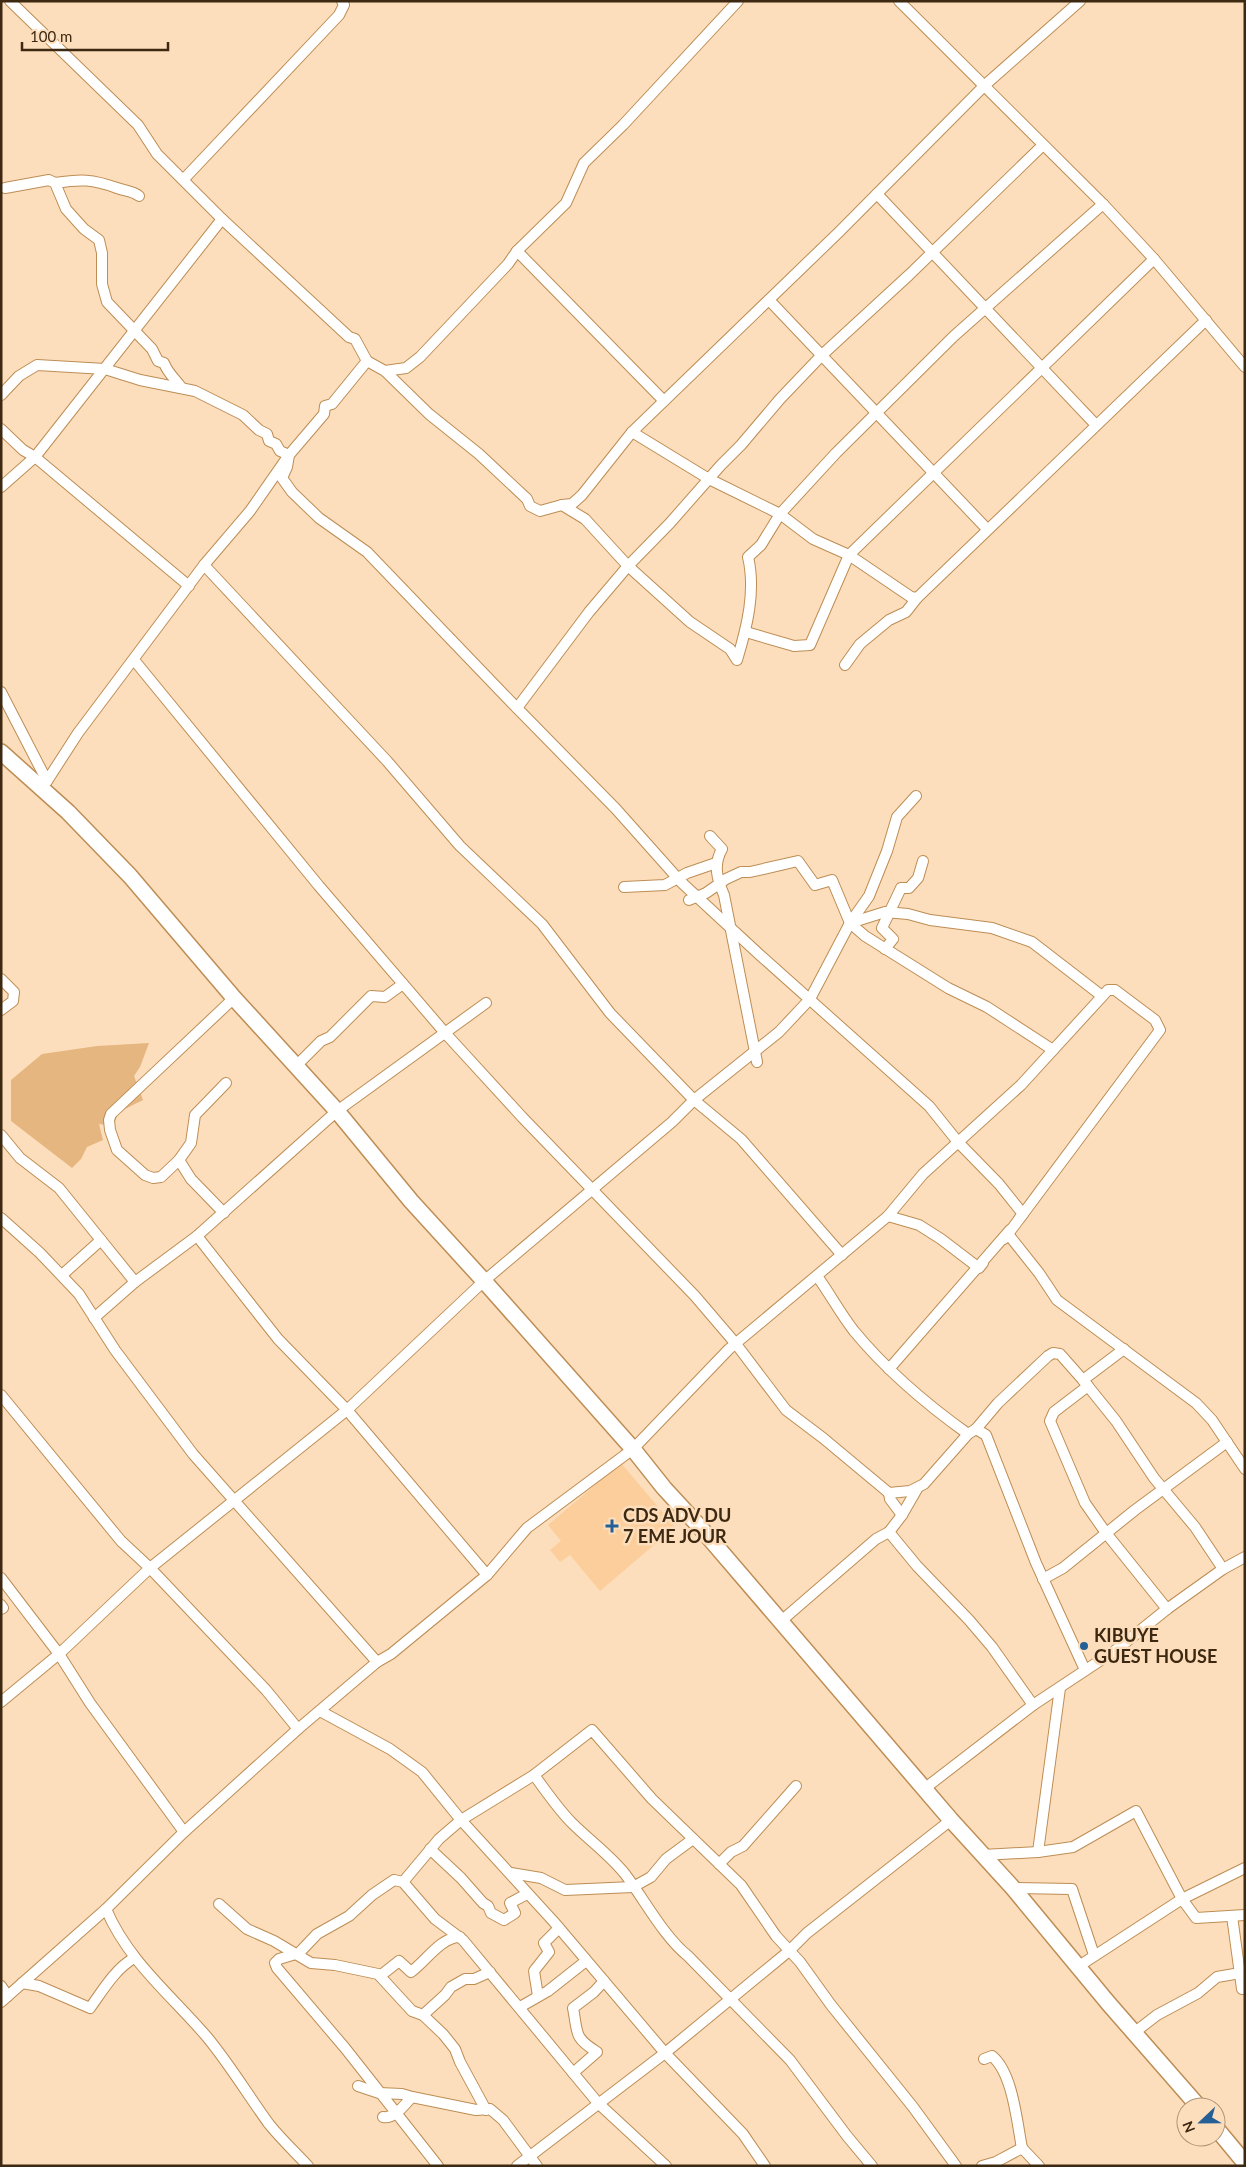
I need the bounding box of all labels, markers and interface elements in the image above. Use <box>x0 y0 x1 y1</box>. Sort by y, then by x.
scale bar <box>22 20 169 52</box>
text: 100 m <box>30 27 72 45</box>
place label: CDS ADV DU 7 EME JOUR <box>623 1504 731 1547</box>
marker: CDS ADV DU 7 EME JOUR <box>605 1519 619 1533</box>
place label: KIBUYE GUEST HOUSE <box>1094 1624 1217 1667</box>
marker: KIBUYE GUEST HOUSE <box>1078 1640 1090 1652</box>
north arrow <box>1176 2097 1226 2147</box>
text: N <box>1179 2119 1198 2135</box>

